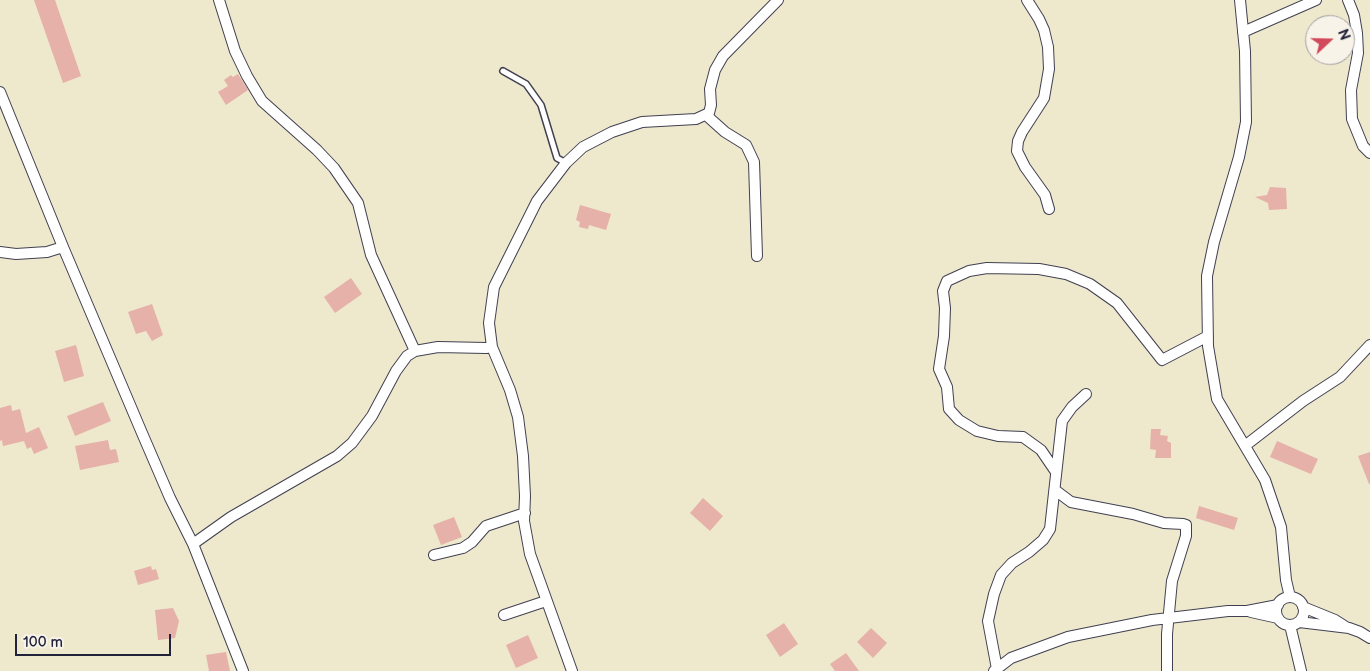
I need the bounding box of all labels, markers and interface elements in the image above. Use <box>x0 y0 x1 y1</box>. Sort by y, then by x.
north arrow <box>1305 15 1355 65</box>
text: N <box>1334 27 1353 43</box>
scale bar <box>18 624 174 656</box>
text: 100 m <box>23 633 63 652</box>

